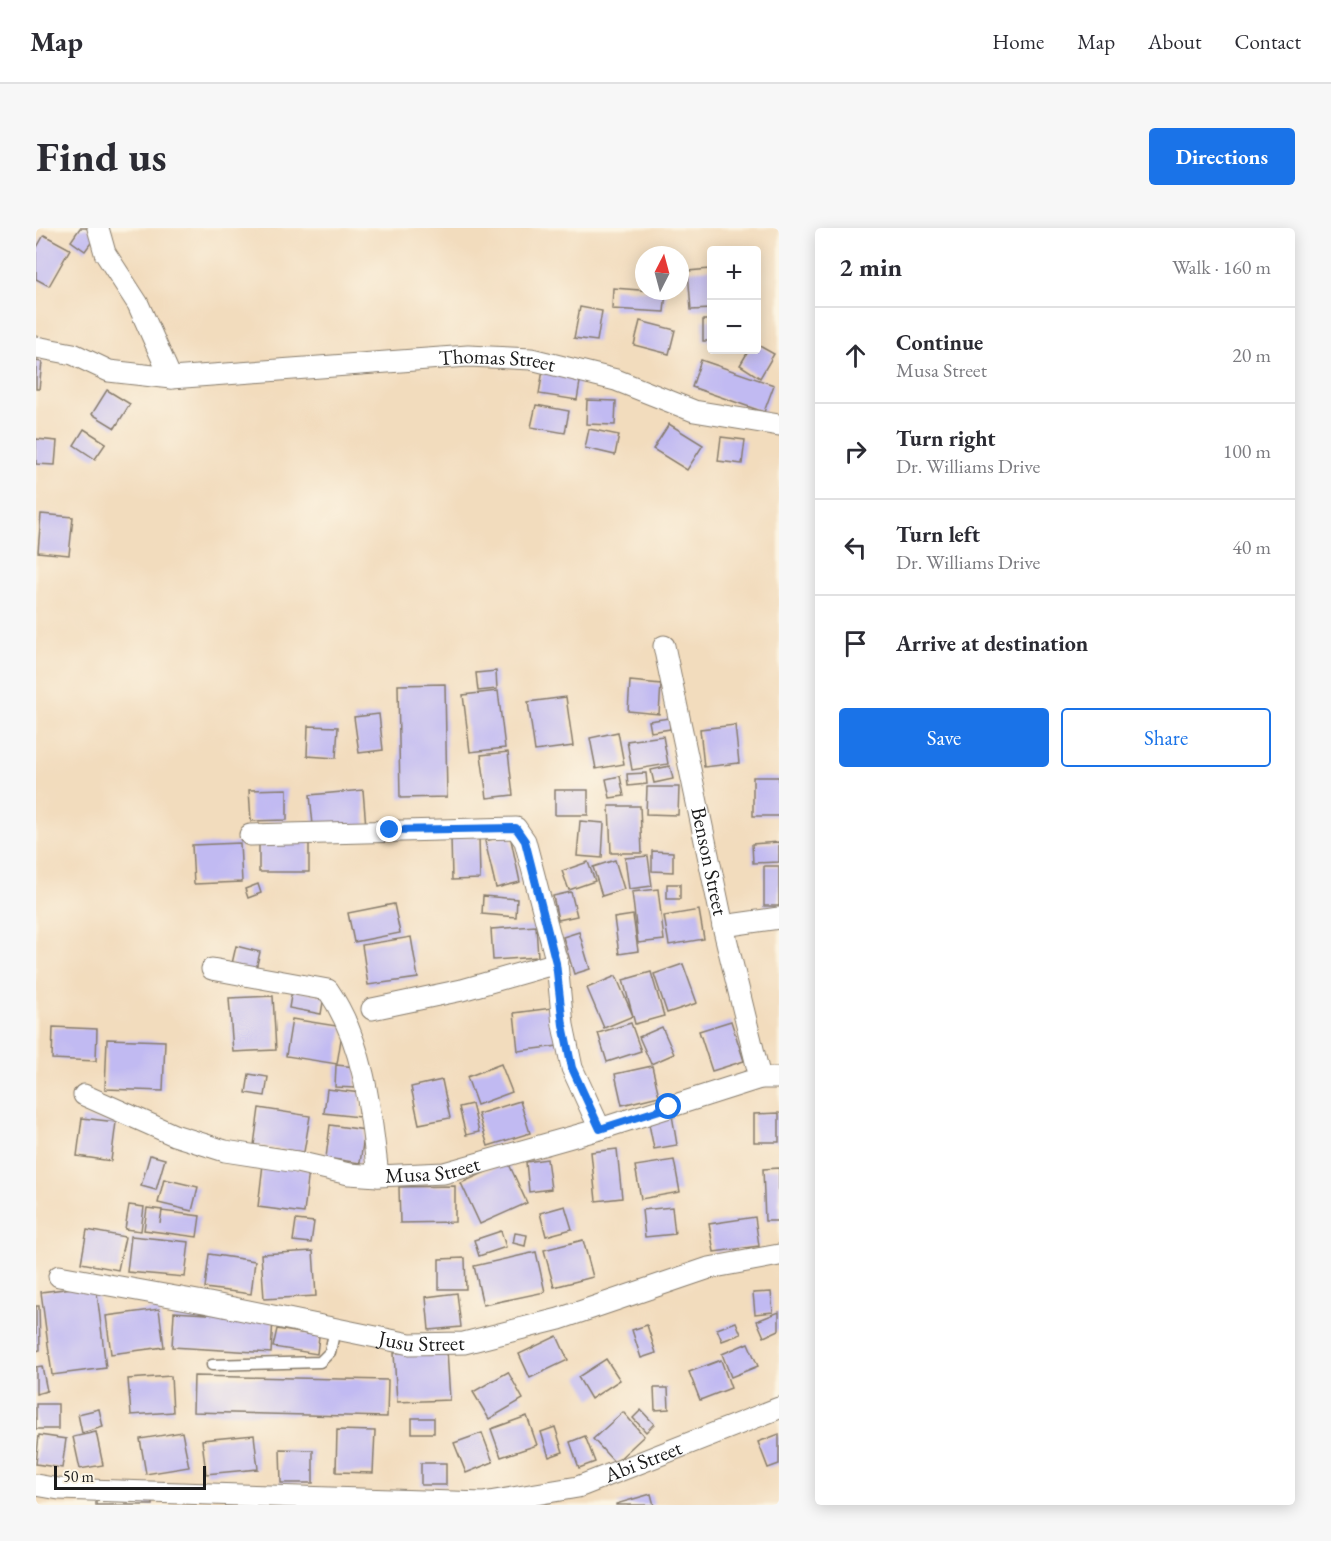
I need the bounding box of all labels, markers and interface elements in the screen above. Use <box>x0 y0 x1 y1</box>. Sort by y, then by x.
text: Map <box>30 23 83 59</box>
text: Home <box>992 28 1044 55</box>
text: Map <box>1077 28 1115 55</box>
text: About <box>1148 28 1201 55</box>
text: Contact <box>1234 28 1301 55</box>
button: Directions <box>1149 128 1295 185</box>
text: Find us <box>36 129 167 184</box>
north arrow <box>635 246 689 300</box>
map controls <box>707 246 761 354</box>
button: + <box>707 246 761 300</box>
text: 2 min <box>839 250 902 284</box>
text: Walk · 160 m <box>1172 254 1271 280</box>
button: − <box>707 300 761 354</box>
text: Continue <box>896 328 983 357</box>
icon: ahead <box>839 339 872 372</box>
street label: Thomas Street <box>438 342 559 378</box>
text: 20 m <box>1232 342 1271 368</box>
text: Musa Street <box>896 357 987 383</box>
text: Turn right <box>896 424 995 453</box>
icon: right <box>839 435 872 468</box>
text: 100 m <box>1223 438 1271 464</box>
text: Dr. Williams Drive <box>896 453 1040 479</box>
text: Turn left <box>896 520 980 549</box>
icon: left <box>839 531 872 564</box>
text: 40 m <box>1232 534 1271 560</box>
text: Dr. Williams Drive <box>896 549 1040 575</box>
icon: arrive <box>839 627 872 660</box>
text: Arrive at destination <box>896 629 1088 658</box>
button: Save <box>839 708 1049 767</box>
button: Share <box>1061 708 1271 767</box>
street label: Benson Street <box>685 804 735 918</box>
route end <box>376 816 402 842</box>
route start <box>655 1093 681 1119</box>
street label: Musa Street <box>384 1150 483 1189</box>
street label: Jusu Street <box>374 1324 465 1358</box>
street label: Abi Street <box>600 1433 686 1489</box>
scale bar <box>54 1463 206 1490</box>
text: 50 m <box>63 1466 94 1487</box>

